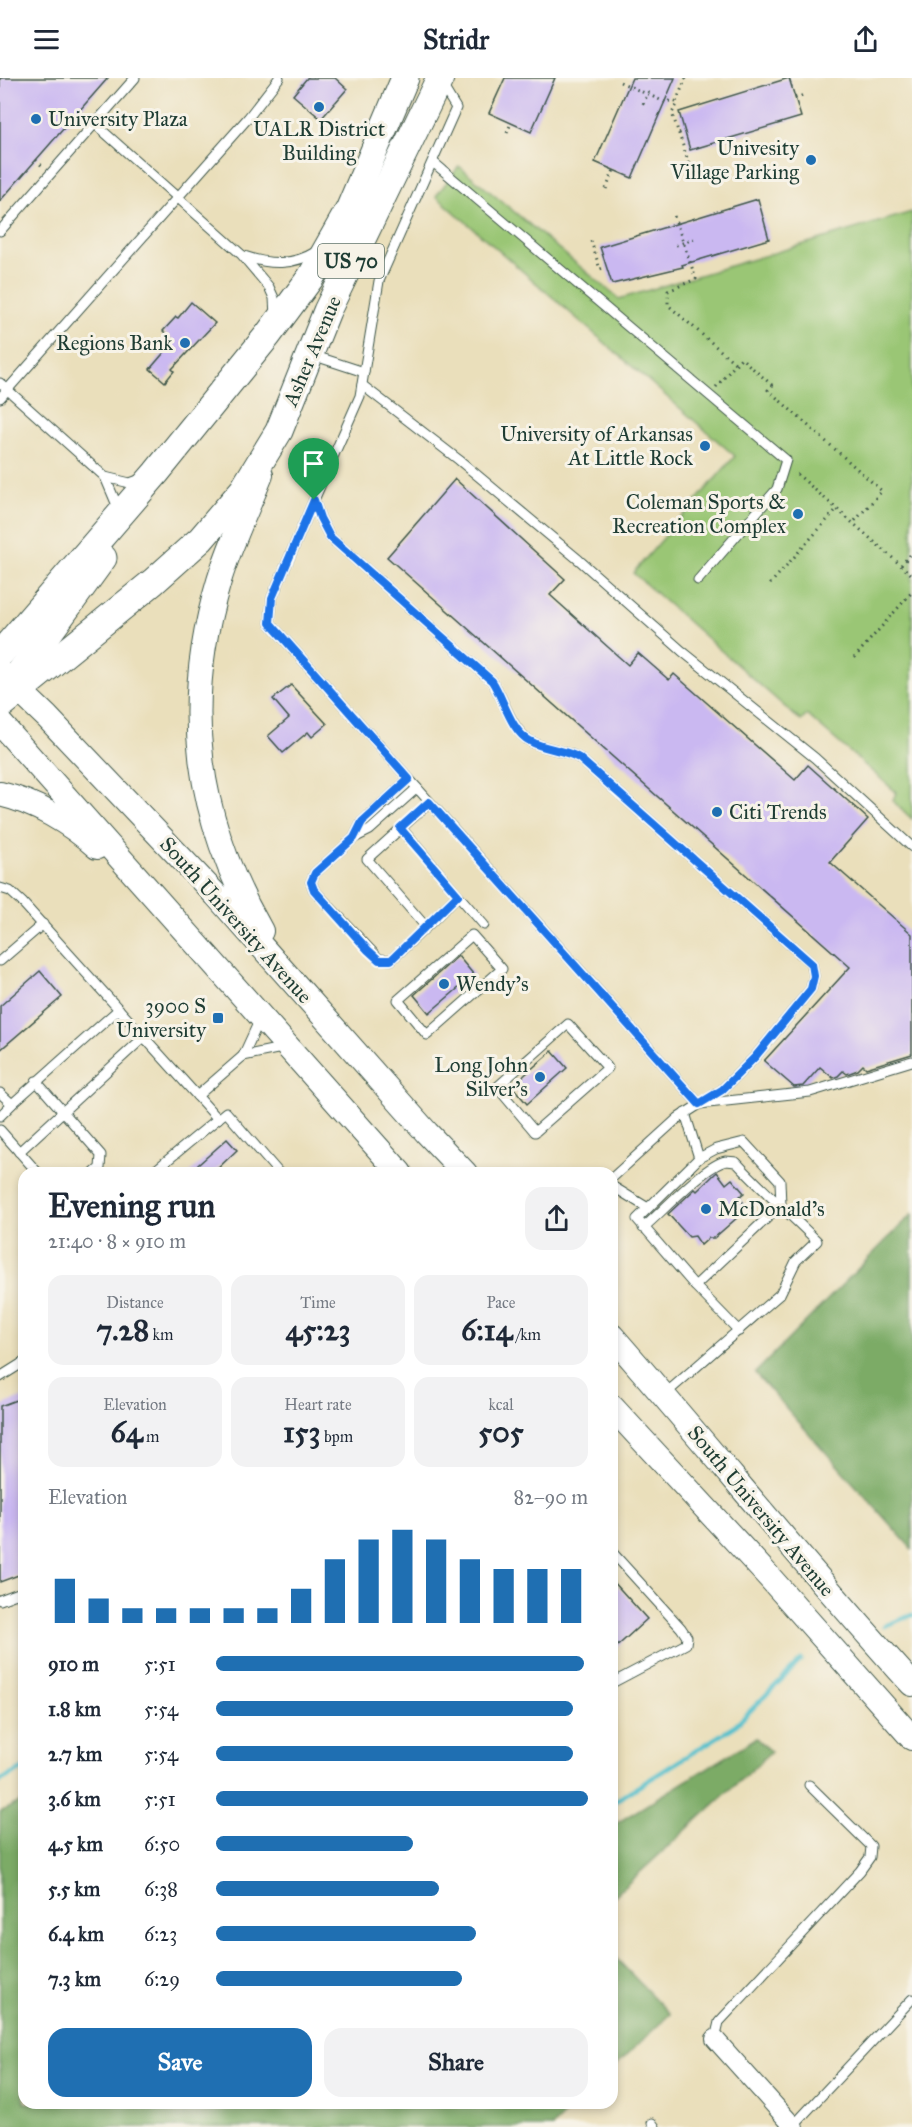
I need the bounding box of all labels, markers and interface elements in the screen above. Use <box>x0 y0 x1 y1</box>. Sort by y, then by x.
icon: menu <box>30 23 63 56</box>
text: Stridr <box>423 23 489 56</box>
icon: share <box>849 23 882 56</box>
marker: UALR District Building <box>312 100 326 114</box>
place label: University Plaza <box>48 106 188 132</box>
marker: University Plaza <box>29 112 43 126</box>
place label: UALR District Building <box>253 116 386 166</box>
place label: Univesity Village Parking <box>669 135 800 185</box>
marker: Univesity Village Parking <box>804 153 818 167</box>
road number: US 70 <box>318 244 384 278</box>
street label: Asher Avenue <box>277 292 347 411</box>
place label: Regions Bank <box>56 330 173 356</box>
marker: Regions Bank <box>178 336 192 350</box>
place label: University of Arkansas At Little Rock <box>500 421 693 471</box>
pin <box>288 438 339 500</box>
marker: University of Arkansas At Little Rock <box>698 439 712 453</box>
icon: arrive <box>297 447 330 480</box>
place label: Coleman Sports & Recreation Complex <box>612 489 787 539</box>
marker: Coleman Sports & Recreation Complex <box>791 507 805 521</box>
place label: Citi Trends <box>729 799 827 825</box>
marker: Citi Trends <box>710 805 724 819</box>
street label: South University Avenue <box>154 831 318 1009</box>
place label: Wendy's <box>456 971 529 997</box>
marker: Wendy's <box>437 977 451 991</box>
place label: 3900 S University <box>116 993 207 1043</box>
marker: 3900 S University <box>211 1011 225 1025</box>
place label: Long John Silver's <box>434 1052 528 1102</box>
marker: Long John Silver's <box>533 1070 547 1084</box>
text: Evening run <box>48 1186 215 1226</box>
button: share <box>525 1187 588 1250</box>
place label: McDonald's <box>718 1196 825 1222</box>
marker: McDonald's <box>699 1202 713 1216</box>
text: 21:40 · 8 × 910 m <box>48 1229 186 1253</box>
text: Distance <box>106 1293 164 1312</box>
text: Time <box>300 1293 336 1312</box>
text: Pace <box>486 1293 516 1312</box>
text: 7.28 <box>97 1312 149 1348</box>
text: 45:23 <box>285 1312 351 1348</box>
text: 6:14 <box>461 1312 512 1348</box>
text: km <box>149 1325 173 1344</box>
text: /km <box>512 1325 541 1344</box>
text: Elevation <box>103 1395 167 1414</box>
text: Heart rate <box>284 1395 352 1414</box>
text: kcal <box>488 1395 514 1414</box>
text: 64 <box>111 1414 143 1450</box>
text: 153 <box>283 1414 320 1450</box>
text: 505 <box>478 1414 524 1450</box>
street label: South University Avenue <box>682 1420 840 1602</box>
text: m <box>143 1427 160 1446</box>
text: bpm <box>320 1427 353 1446</box>
text: Elevation <box>48 1485 127 1509</box>
text: 82–90 m <box>514 1485 588 1509</box>
text: 910 m <box>48 1652 99 1676</box>
text: 5:51 <box>144 1652 176 1676</box>
text: 1.8 km <box>48 1697 101 1721</box>
text: 5:54 <box>144 1697 178 1721</box>
text: 2.7 km <box>48 1742 102 1766</box>
text: 5:54 <box>144 1742 178 1766</box>
text: 3.6 km <box>48 1787 101 1811</box>
text: 5:51 <box>144 1787 176 1811</box>
text: 4.5 km <box>48 1832 103 1856</box>
text: 6:50 <box>144 1832 180 1856</box>
text: 5.5 km <box>48 1877 100 1901</box>
text: 6:38 <box>144 1877 178 1901</box>
text: 6.4 km <box>48 1922 104 1946</box>
text: 6:23 <box>144 1922 177 1946</box>
text: 7.3 km <box>48 1967 101 1991</box>
text: 6:29 <box>144 1967 180 1991</box>
button: Save <box>48 2028 312 2097</box>
button: Share <box>324 2028 588 2097</box>

